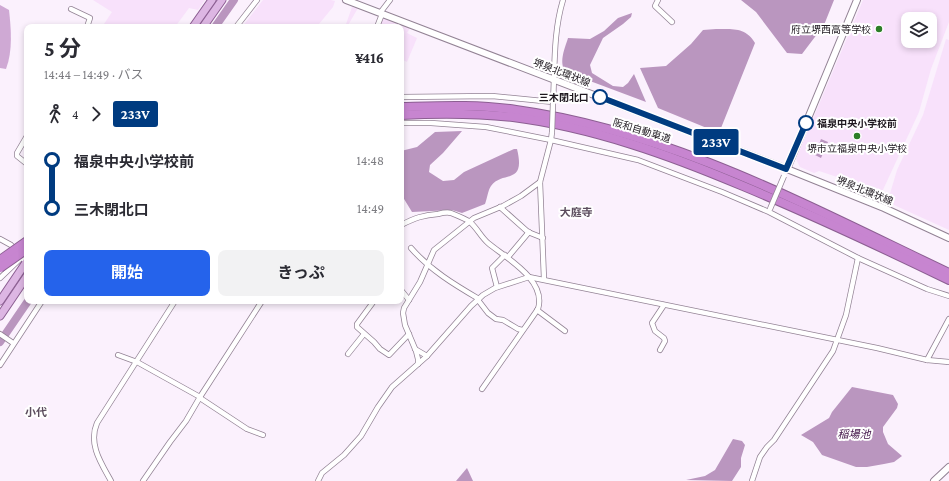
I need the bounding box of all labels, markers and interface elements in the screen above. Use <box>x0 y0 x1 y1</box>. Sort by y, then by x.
map controls <box>901 12 937 48</box>
button: layers <box>901 12 937 48</box>
place label: 府立堺西高等学校 <box>791 24 871 35</box>
marker: 府立堺西高等学校 <box>874 24 884 34</box>
text: 5 分 <box>44 36 81 61</box>
text: ¥416 <box>355 50 384 66</box>
street label: 堺泉北環状線 <box>532 57 592 88</box>
text: 14:44 – 14:49 · バス <box>44 67 143 82</box>
marker: 三木閉北口 <box>592 89 608 105</box>
place label: 三木閉北口 <box>539 92 589 103</box>
icon: walk <box>44 103 66 125</box>
icon: forward <box>85 103 107 125</box>
text: 233V <box>121 106 150 122</box>
text: 4 <box>72 107 79 122</box>
marker: 福泉中央小学校前 <box>798 115 814 131</box>
street label: 阪和自動車道 <box>612 116 672 145</box>
place label: 福泉中央小学校前 <box>817 118 897 129</box>
line badge: 233V <box>688 129 744 155</box>
marker: 堺市立福泉中央小学校 <box>852 131 862 141</box>
text: 233V <box>702 134 730 150</box>
place label: 堺市立福泉中央小学校 <box>807 143 907 154</box>
text: 14:48 <box>356 153 384 168</box>
text: 福泉中央小学校前 <box>74 154 194 170</box>
street label: 堺泉北環状線 <box>835 174 895 207</box>
text: 14:49 <box>357 201 384 216</box>
text: 三木閉北口 <box>74 202 149 218</box>
district label: 大庭寺 <box>560 206 593 218</box>
button: 開始 <box>44 250 210 296</box>
button: きっぷ <box>218 250 384 296</box>
district label: 小代 <box>25 406 47 418</box>
water label: 稲場池 <box>838 428 871 440</box>

